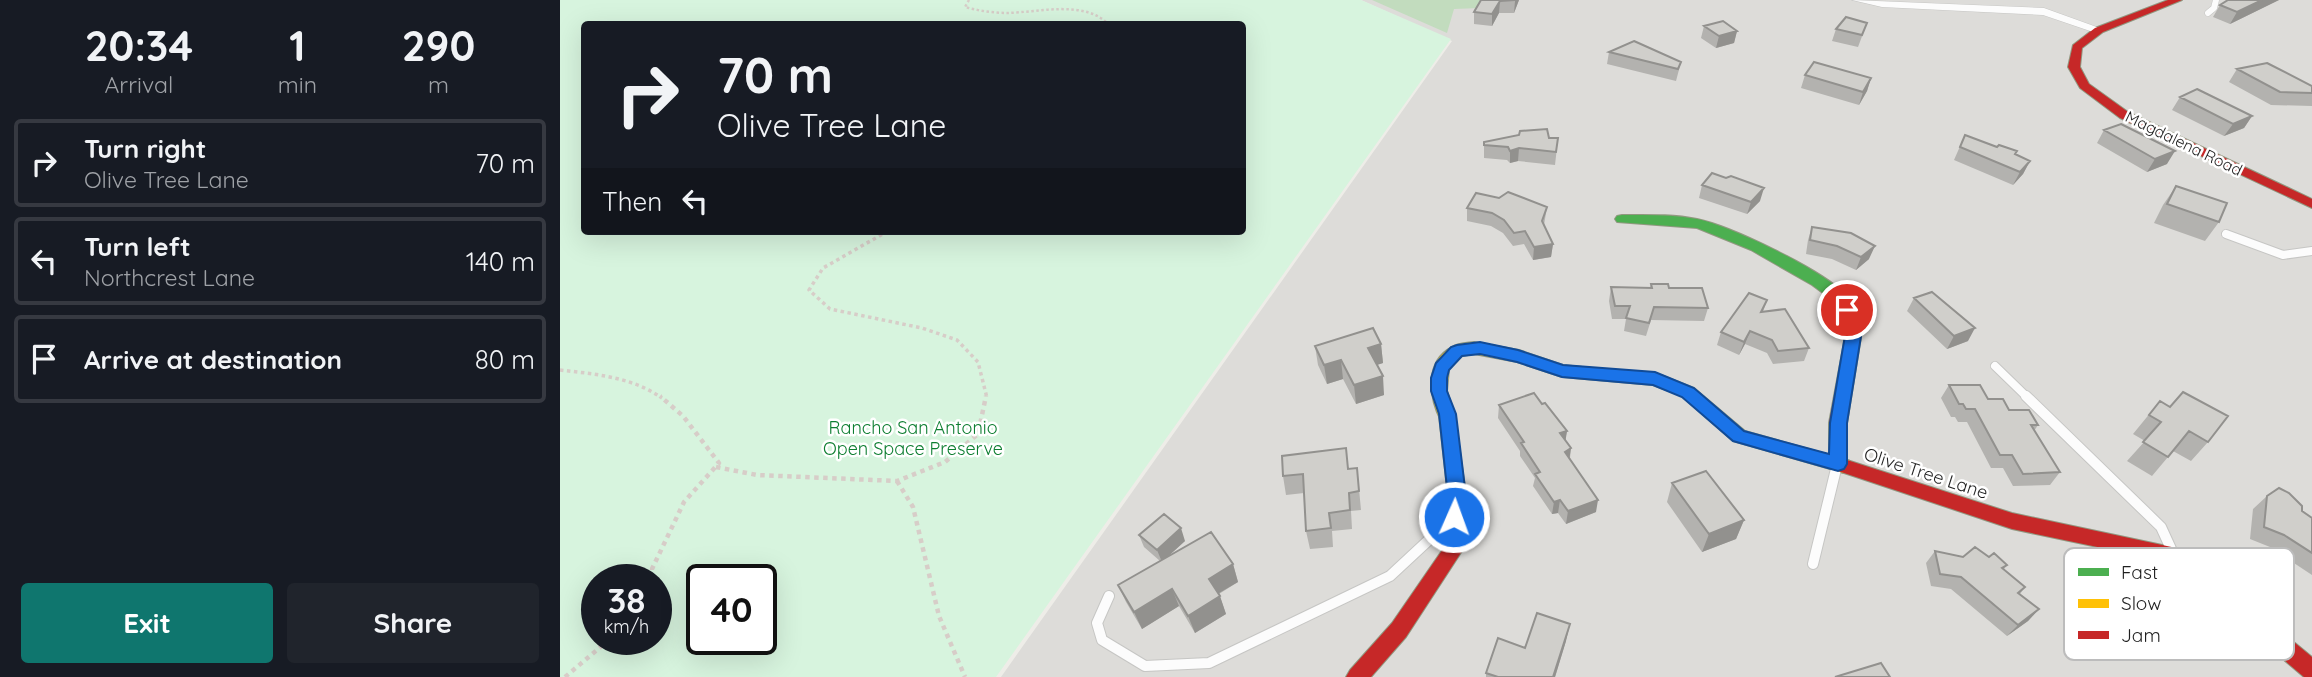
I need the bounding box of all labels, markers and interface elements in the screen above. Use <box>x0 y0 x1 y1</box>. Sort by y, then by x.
text: 20:34 <box>85 19 193 72</box>
text: 1 <box>289 19 306 72</box>
text: 290 <box>402 19 475 72</box>
text: 70 m <box>717 44 833 105</box>
icon: right <box>602 49 693 140</box>
text: Arrival <box>104 70 173 99</box>
text: min <box>278 70 317 99</box>
text: m <box>428 70 449 99</box>
text: Olive Tree Lane <box>717 105 946 145</box>
street label: Magdalena Road <box>2122 106 2246 180</box>
text: Turn right <box>84 132 206 165</box>
icon: right <box>25 144 63 182</box>
text: 70 m <box>475 147 535 180</box>
text: Olive Tree Lane <box>84 165 249 194</box>
icon: left <box>676 182 714 220</box>
text: Then <box>602 185 662 218</box>
text: Turn left <box>84 230 191 263</box>
icon: left <box>25 242 63 280</box>
text: 140 m <box>466 245 535 278</box>
text: Northcrest Lane <box>84 263 255 292</box>
pin <box>1817 280 1877 340</box>
icon: arrive <box>1828 291 1866 329</box>
icon: arrive <box>25 340 63 378</box>
text: Arrive at destination <box>84 343 342 376</box>
text: 80 m <box>475 343 535 376</box>
park label: Rancho San Antonio Open Space Preserve <box>823 416 1003 460</box>
street label: Olive Tree Lane <box>1861 442 1991 504</box>
position arrow <box>1417 480 1491 554</box>
legend <box>2064 548 2294 660</box>
text: Fast <box>2121 560 2158 584</box>
speed limit sign: 40 <box>686 564 777 655</box>
text: 38 <box>608 578 645 622</box>
button: Exit <box>21 583 273 663</box>
button: Share <box>287 583 539 663</box>
text: Slow <box>2121 591 2162 615</box>
text: km/h <box>604 615 649 638</box>
text: Jam <box>2121 623 2161 647</box>

